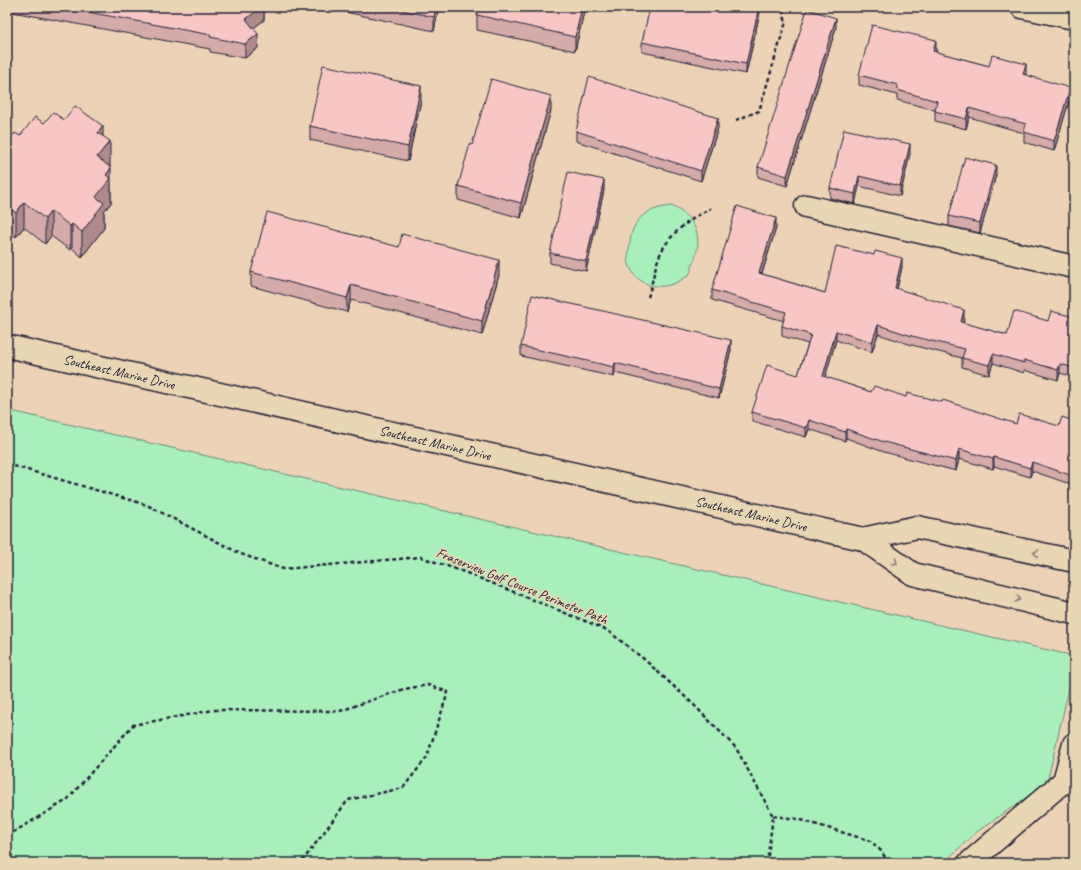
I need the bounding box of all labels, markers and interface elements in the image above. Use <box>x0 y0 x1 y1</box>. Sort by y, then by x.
street label: Southeast Marine Drive <box>62 351 178 393</box>
street label: Southeast Marine Drive <box>378 422 494 464</box>
street label: Southeast Marine Drive <box>694 493 810 535</box>
street label: Fraserview Golf Course Perimeter Path <box>434 544 611 628</box>
one-way arrow <box>1033 549 1039 557</box>
one-way arrow <box>891 557 898 564</box>
one-way arrow <box>1015 595 1021 603</box>

